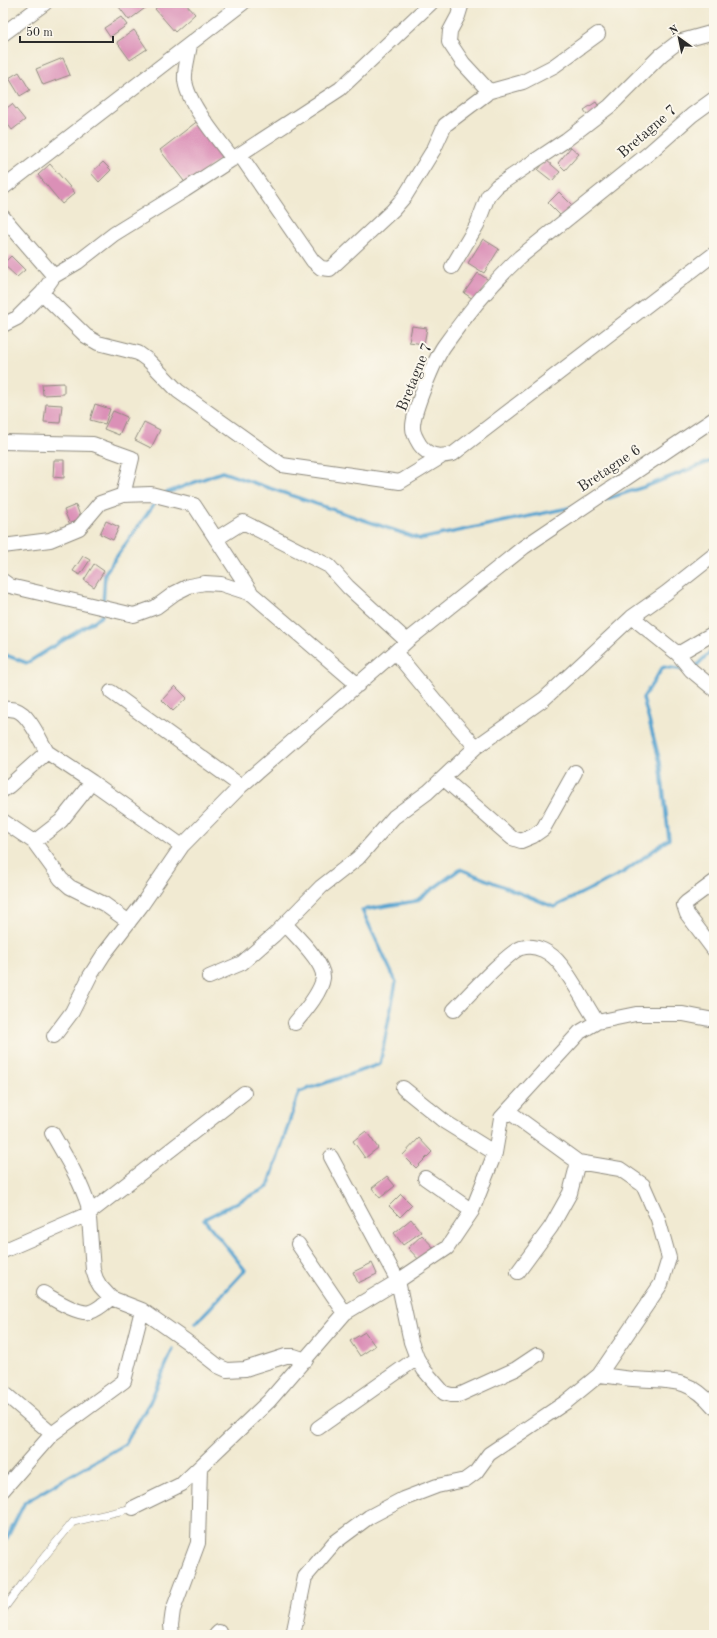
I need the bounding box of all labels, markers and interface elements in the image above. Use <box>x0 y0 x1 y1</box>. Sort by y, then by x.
scale bar <box>20 18 113 44</box>
north arrow <box>659 18 699 58</box>
text: N <box>668 24 681 38</box>
text: 50 m <box>26 26 53 39</box>
street label: Bretagne 7 <box>616 103 680 161</box>
street label: Bretagne 7 <box>395 341 436 414</box>
street label: Bretagne 6 <box>576 443 644 496</box>

